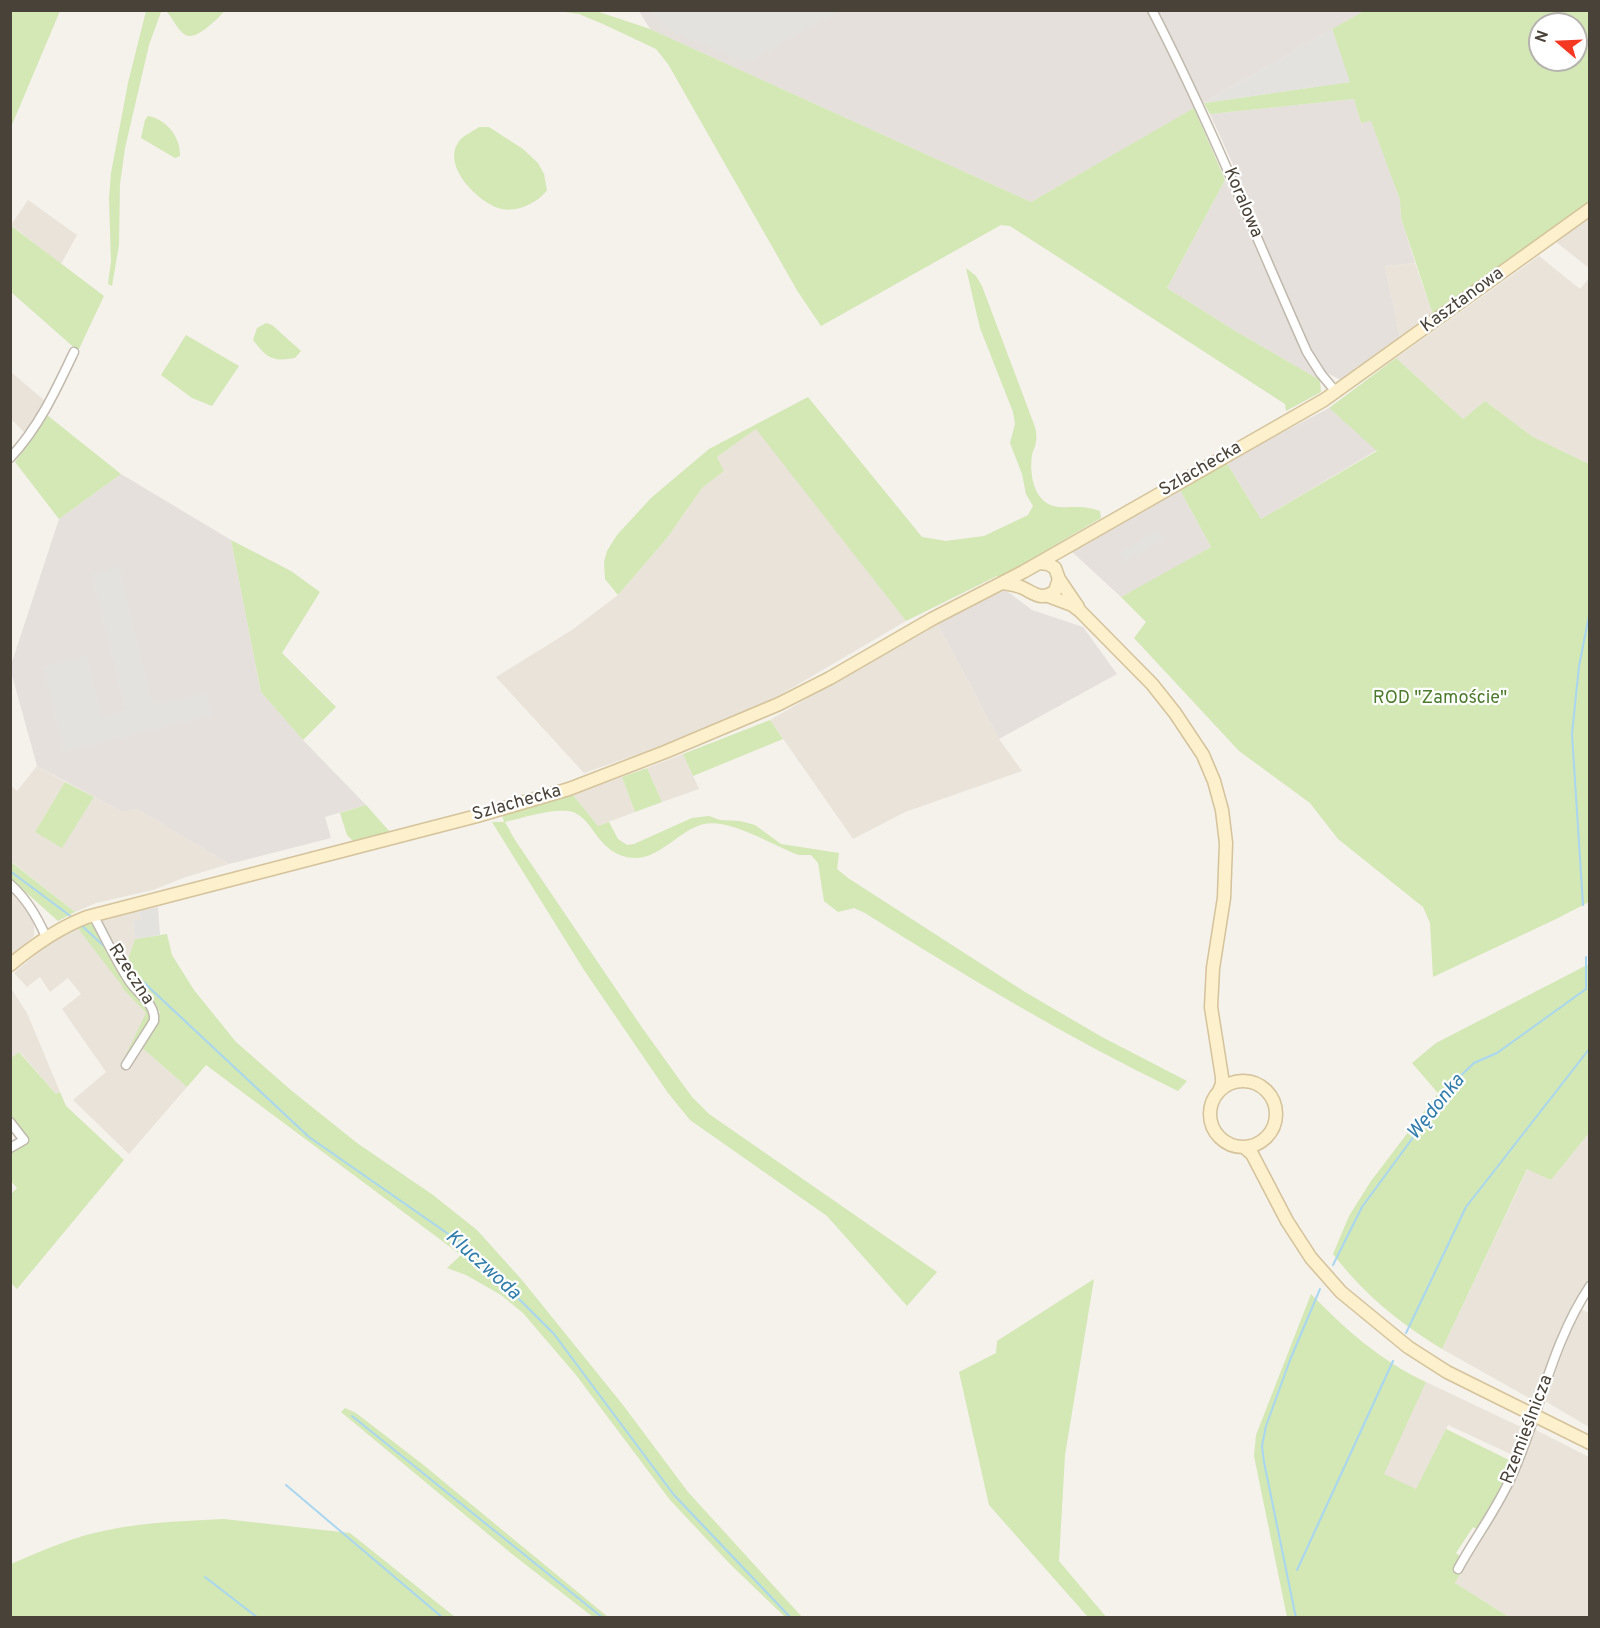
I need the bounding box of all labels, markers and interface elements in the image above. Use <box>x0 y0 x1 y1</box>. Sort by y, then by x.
north arrow <box>1528 12 1588 72</box>
text: N <box>1532 28 1554 45</box>
street label: Koralowa <box>1218 165 1266 241</box>
street label: Kasztanowa <box>1417 264 1509 338</box>
street label: Szlachecka <box>1156 438 1246 502</box>
park label: ROD "Zamoście" <box>1373 688 1507 710</box>
street label: Szlachecka <box>470 781 564 827</box>
street label: Rzeczna <box>102 941 158 1009</box>
water label: Wędonka <box>1403 1070 1471 1146</box>
water label: Kluczwoda <box>439 1226 525 1306</box>
street label: Rzemieślnicza <box>1497 1372 1559 1488</box>

